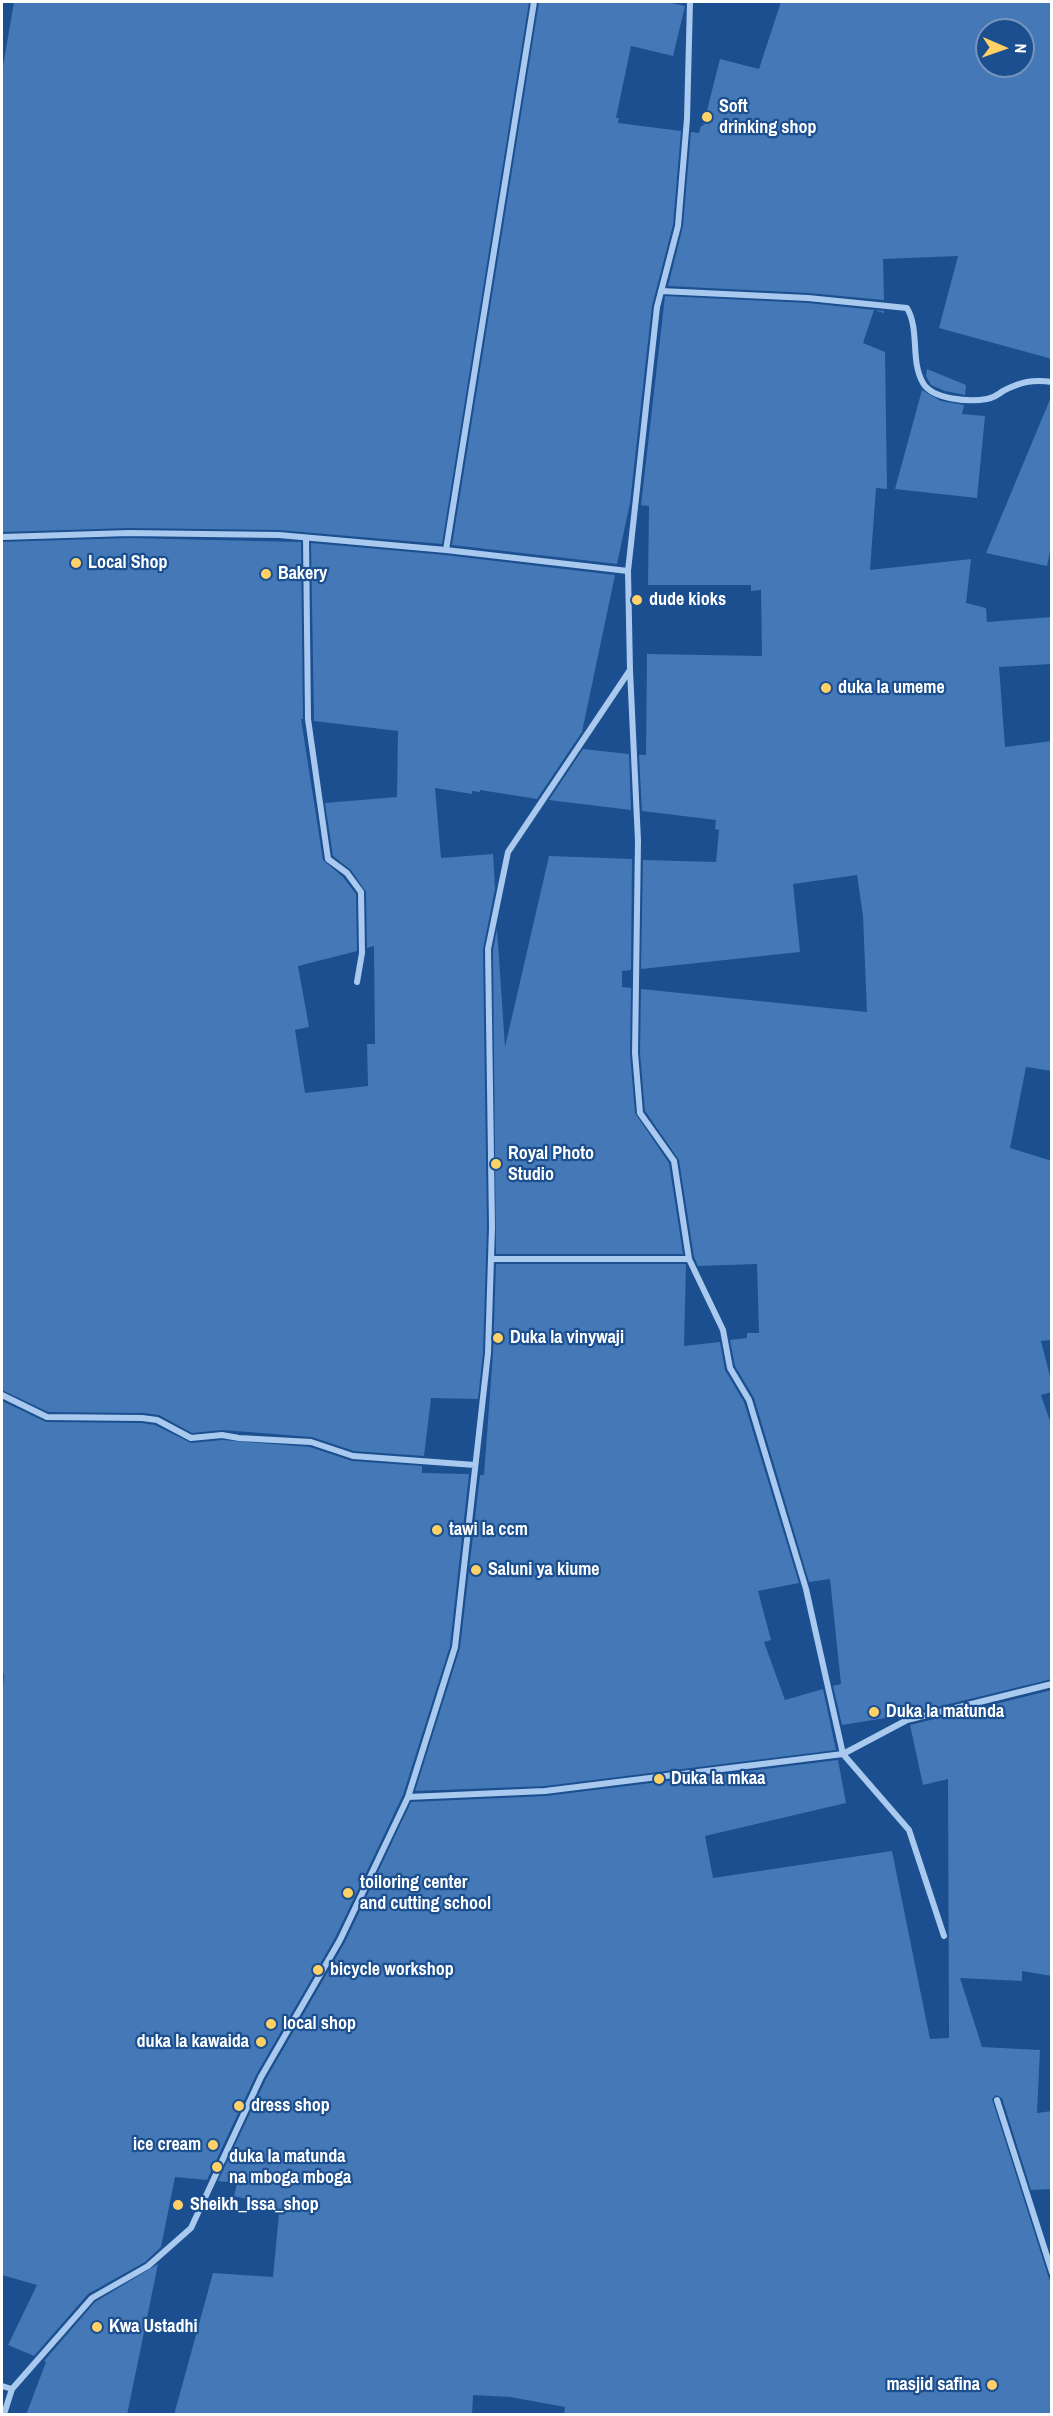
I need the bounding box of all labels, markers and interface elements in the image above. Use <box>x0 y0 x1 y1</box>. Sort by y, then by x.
north arrow <box>975 18 1035 78</box>
text: N <box>1010 43 1032 54</box>
place label: Soft drinking shop <box>719 96 817 138</box>
marker: Soft drinking shop <box>700 110 714 124</box>
place label: Local Shop <box>88 552 168 574</box>
marker: Local Shop <box>69 556 83 570</box>
place label: Bakery <box>278 563 327 585</box>
marker: Bakery <box>259 567 273 581</box>
place label: dude kioks <box>649 589 726 611</box>
marker: dude kioks <box>630 593 644 607</box>
place label: duka la umeme <box>838 677 945 699</box>
marker: duka la umeme <box>819 681 833 695</box>
place label: Royal Photo Studio <box>508 1143 594 1186</box>
marker: Royal Photo Studio <box>489 1157 503 1171</box>
place label: Duka la vinywaji <box>510 1327 624 1349</box>
marker: Duka la vinywaji <box>491 1331 505 1345</box>
place label: tawi la ccm <box>449 1519 528 1541</box>
marker: tawi la ccm <box>430 1523 444 1537</box>
place label: Saluni ya kiume <box>488 1559 600 1581</box>
marker: Saluni ya kiume <box>469 1563 483 1577</box>
place label: Duka la matunda <box>886 1701 1004 1723</box>
marker: Duka la matunda <box>867 1705 881 1719</box>
place label: Duka la mkaa <box>671 1768 765 1790</box>
marker: Duka la mkaa <box>652 1772 666 1786</box>
place label: toiloring center and cutting school <box>360 1872 491 1914</box>
marker: toiloring center and cutting school <box>341 1886 355 1900</box>
place label: bicycle workshop <box>330 1959 454 1981</box>
marker: bicycle workshop <box>311 1963 325 1977</box>
place label: local shop <box>283 2013 356 2035</box>
marker: local shop <box>264 2017 278 2031</box>
place label: duka la kawaida <box>137 2031 249 2053</box>
marker: duka la kawaida <box>254 2035 268 2049</box>
place label: dress shop <box>251 2095 330 2117</box>
marker: dress shop <box>232 2099 246 2113</box>
place label: ice cream <box>133 2134 201 2156</box>
marker: ice cream <box>206 2138 220 2152</box>
place label: duka la matunda na mboga mboga <box>229 2146 351 2188</box>
marker: duka la matunda na mboga mboga <box>210 2160 224 2174</box>
place label: Sheikh_Issa_shop <box>190 2194 319 2216</box>
marker: Sheikh_Issa_shop <box>171 2198 185 2212</box>
place label: Kwa Ustadhi <box>109 2316 198 2338</box>
marker: Kwa Ustadhi <box>90 2320 104 2334</box>
place label: masjid safina <box>886 2374 980 2396</box>
marker: masjid safina <box>985 2378 999 2392</box>

